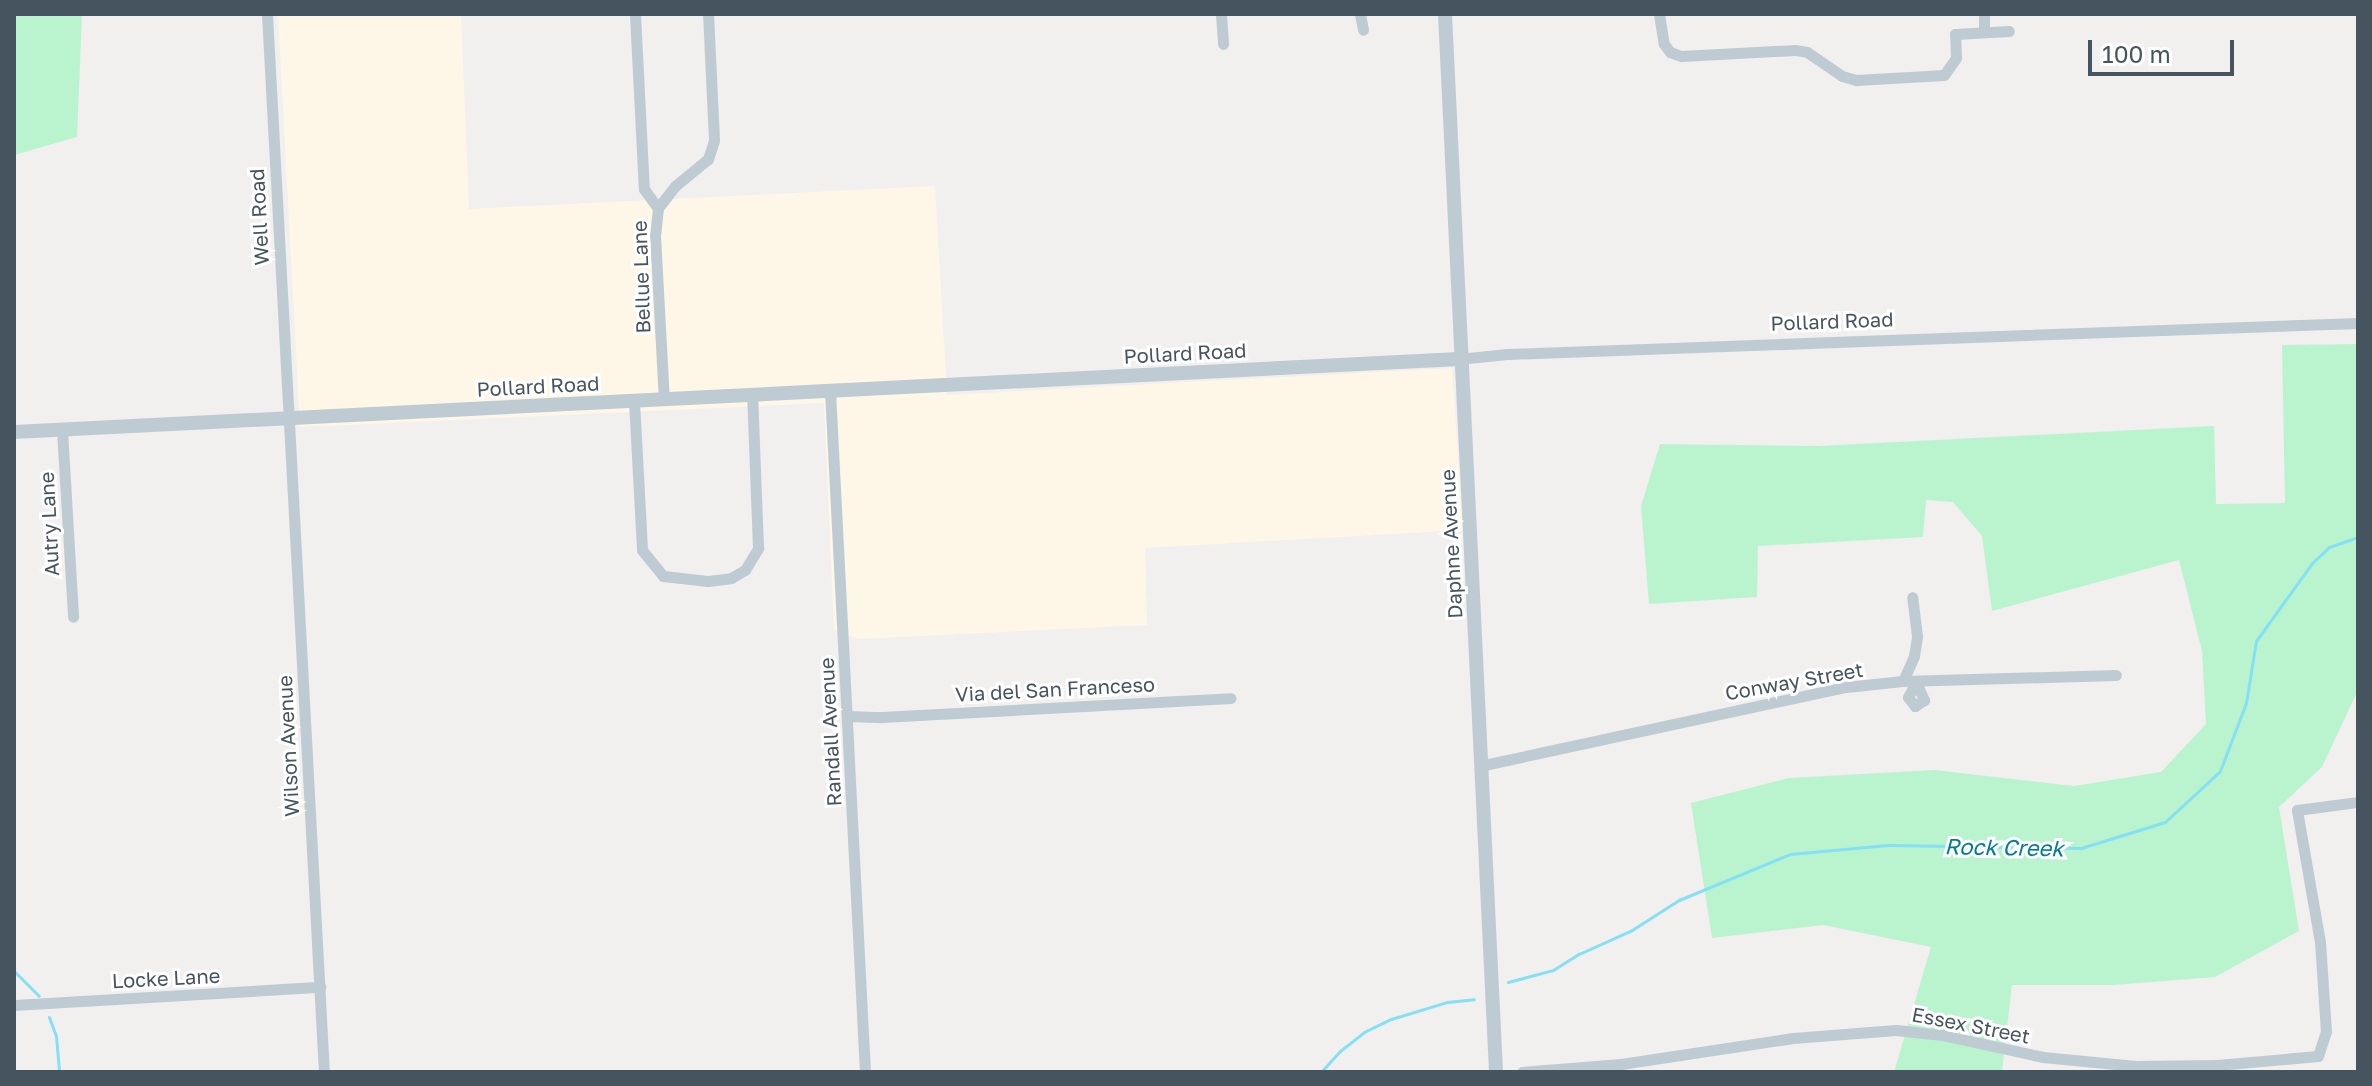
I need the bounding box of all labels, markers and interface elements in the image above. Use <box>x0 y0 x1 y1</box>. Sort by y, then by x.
scale bar <box>2092 24 2238 74</box>
text: 100 m <box>2102 39 2171 68</box>
street label: Well Road <box>244 168 274 266</box>
street label: Bellue Lane <box>627 220 655 334</box>
street label: Pollard Road <box>1770 307 1894 335</box>
street label: Pollard Road <box>1123 338 1247 368</box>
street label: Pollard Road <box>476 371 600 401</box>
street label: Daphne Avenue <box>1435 469 1467 619</box>
street label: Autry Lane <box>34 471 64 577</box>
street label: Randall Avenue <box>814 657 846 807</box>
street label: Conway Street <box>1723 657 1865 705</box>
street label: Via del San Franceso <box>955 672 1155 706</box>
street label: Wilson Avenue <box>272 675 304 817</box>
water label: Rock Creek <box>1944 833 2064 861</box>
street label: Locke Lane <box>111 963 221 993</box>
street label: Essex Street <box>1910 1002 2032 1048</box>

